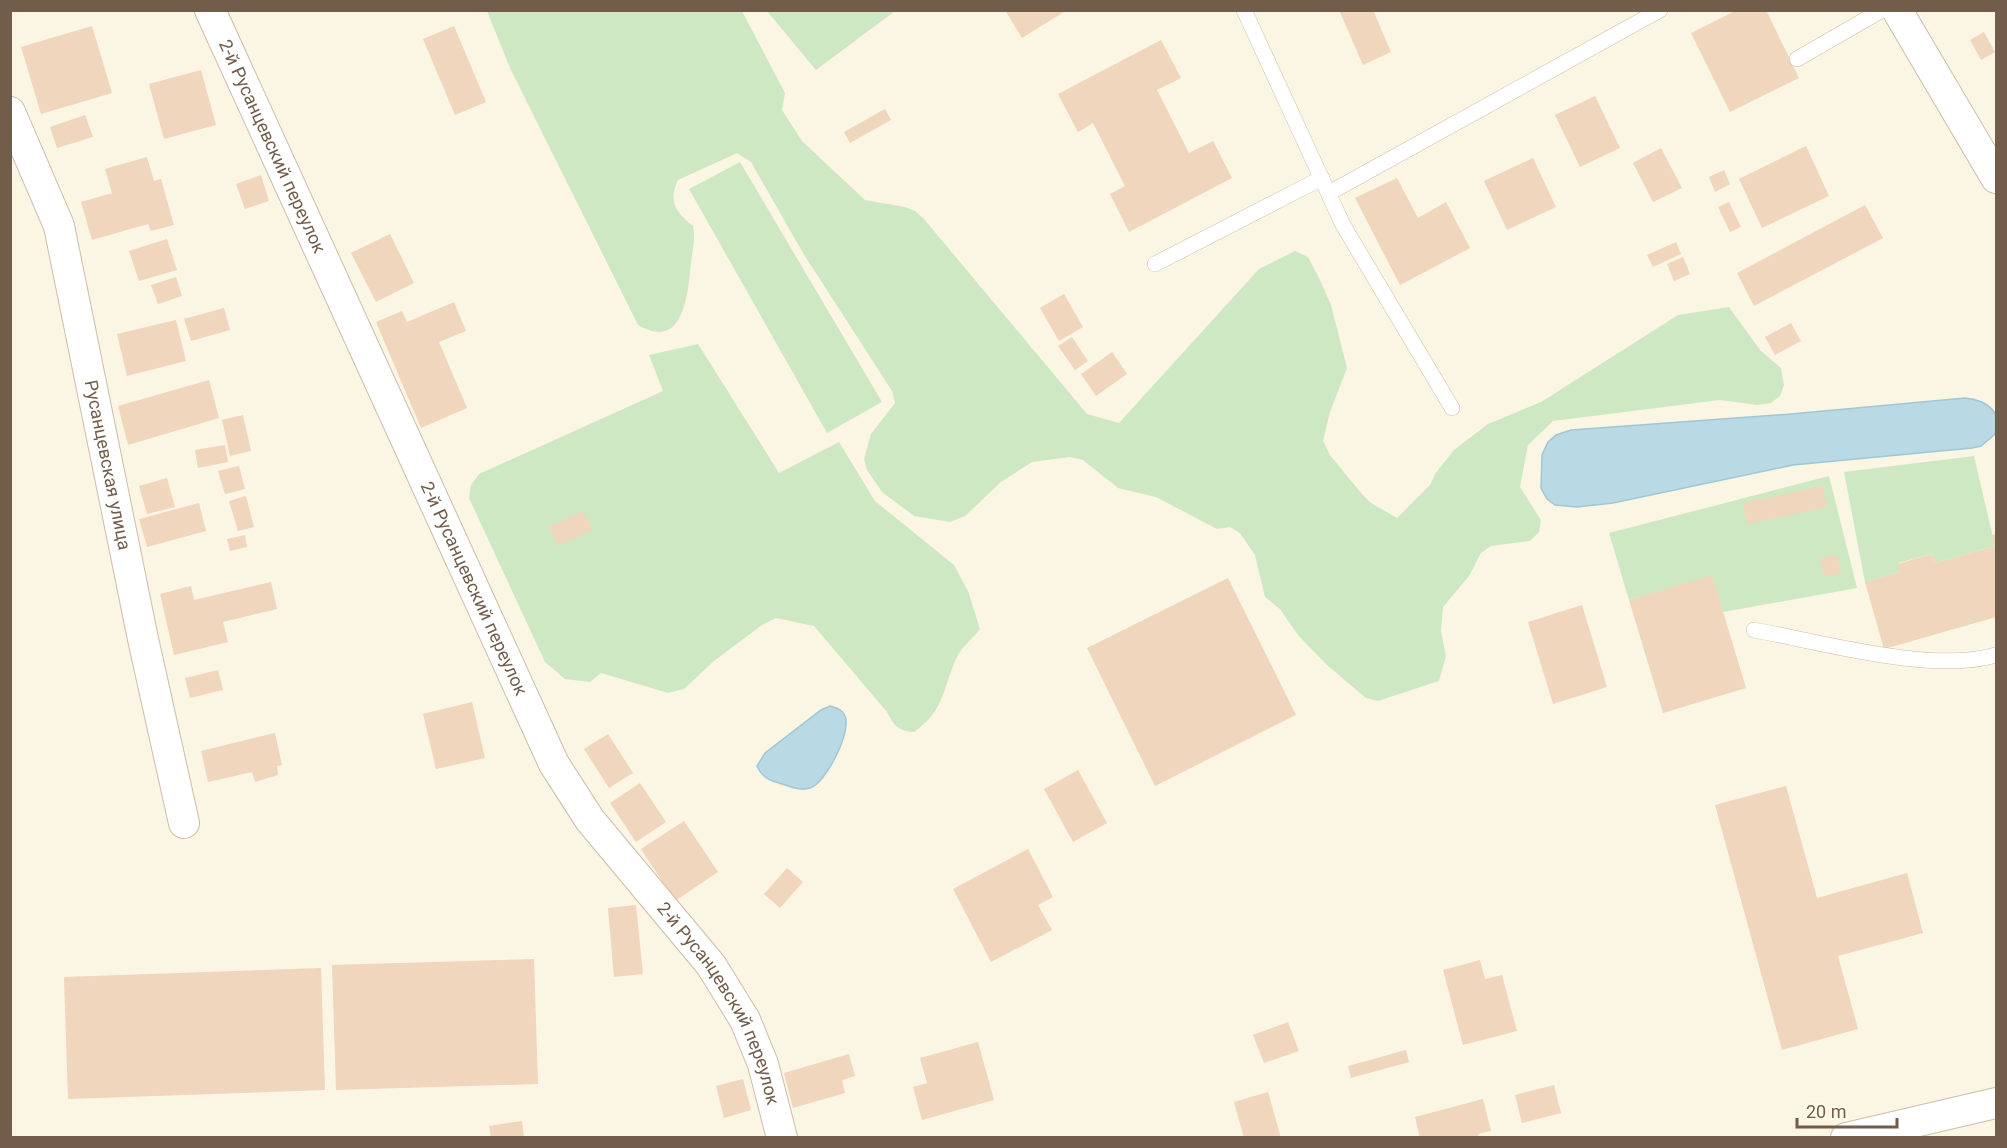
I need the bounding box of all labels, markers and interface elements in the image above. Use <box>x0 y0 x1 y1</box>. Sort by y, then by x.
street label: 2-й Русанцевский переулок <box>215 36 331 257</box>
street label: Русанцевская улица <box>81 378 136 552</box>
street label: 2-й Русанцевский переулок <box>417 478 532 699</box>
street label: 2-й Русанцевский переулок <box>653 898 784 1107</box>
scale bar <box>1797 1091 1898 1129</box>
text: 20 m <box>1806 1101 1846 1122</box>

